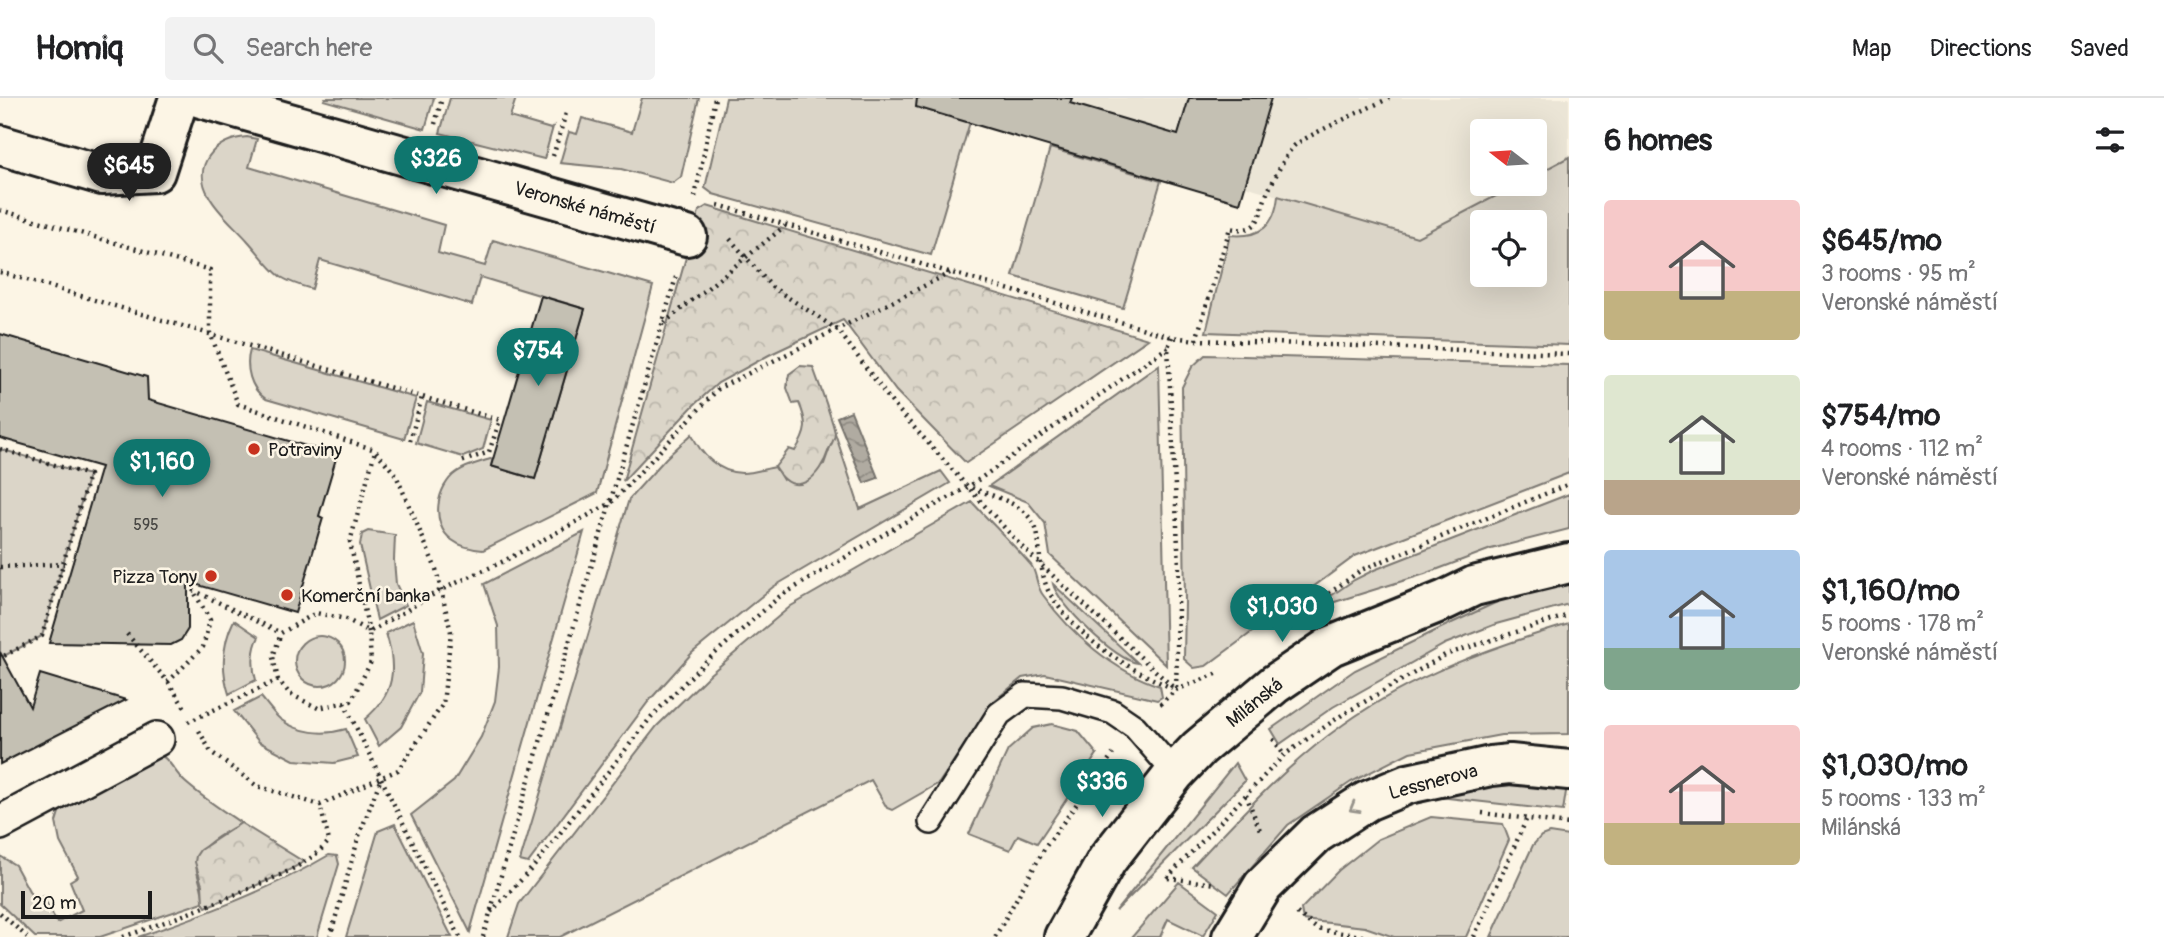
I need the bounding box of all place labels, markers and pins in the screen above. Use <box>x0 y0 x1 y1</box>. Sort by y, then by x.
pin: $326 <box>395 136 477 196</box>
pin: $645 <box>88 144 170 203</box>
pin: $754 <box>497 328 579 388</box>
place label: Potraviny <box>268 438 342 462</box>
pin: $1,160 <box>105 440 219 499</box>
marker: Potraviny <box>246 441 262 457</box>
place label: Pizza Tony <box>112 565 197 589</box>
marker: Pizza Tony <box>203 568 219 584</box>
place label: Komerční banka <box>301 584 430 608</box>
pin: $1,030 <box>1225 584 1339 644</box>
marker: Komerční banka <box>279 587 295 603</box>
pin: $336 <box>1061 760 1143 819</box>

